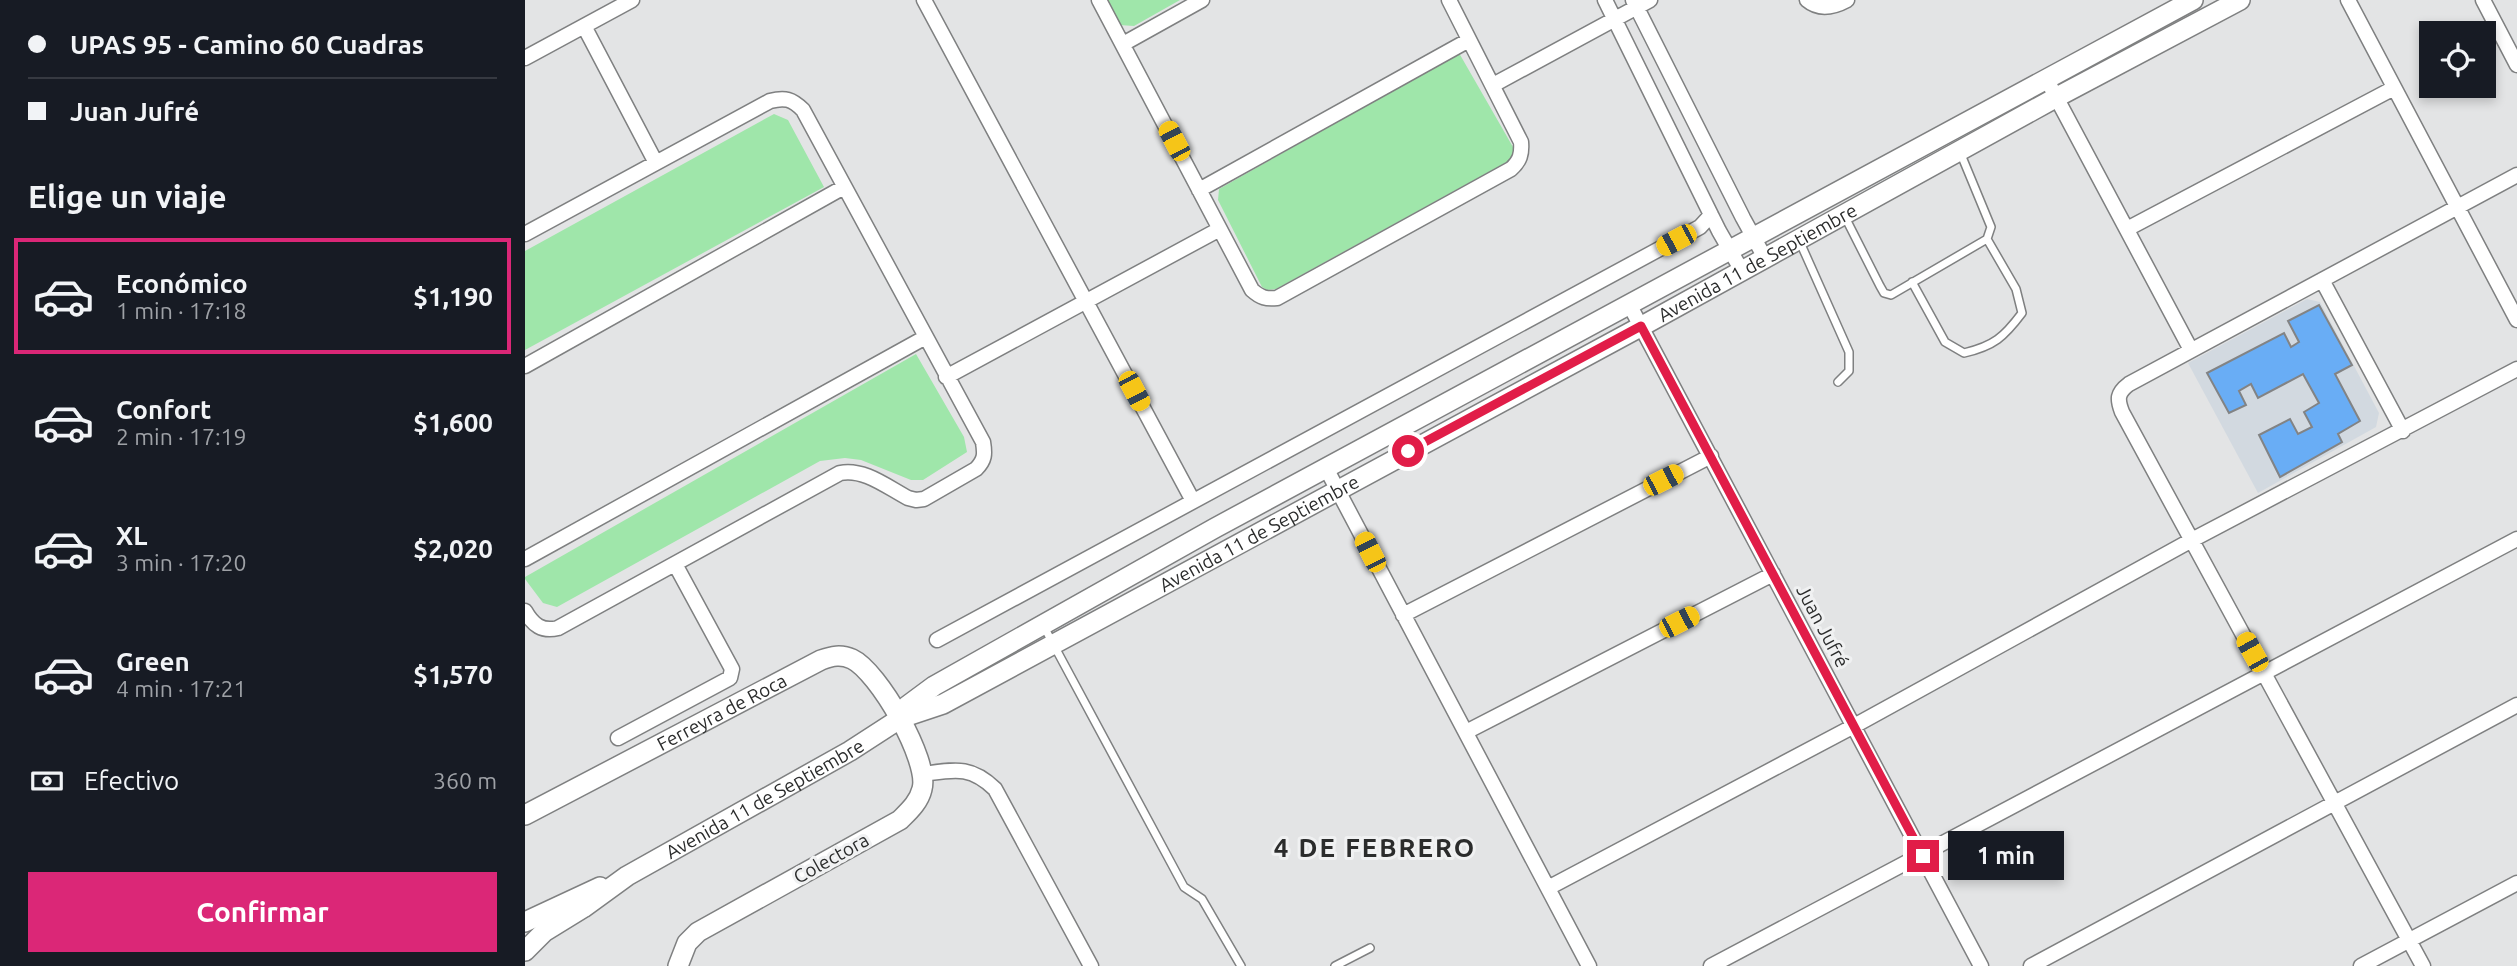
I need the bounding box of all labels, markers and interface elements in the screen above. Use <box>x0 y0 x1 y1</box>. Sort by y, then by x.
map controls <box>2419 21 2496 98</box>
button: locate <box>2419 21 2496 98</box>
text: UPAS 95 - Camino 60 Cuadras <box>70 30 424 59</box>
text: Juan Jufré <box>70 97 199 126</box>
car <box>1155 118 1194 164</box>
text: Elige un viaje <box>28 178 227 214</box>
street label: Avenida 11 de Septiembre <box>1654 199 1861 326</box>
car <box>1653 221 1700 259</box>
icon: car <box>32 265 95 328</box>
text: Económico <box>116 269 248 298</box>
text: $1,190 <box>413 282 493 311</box>
text: 1 min · 17:18 <box>116 298 247 323</box>
car <box>1115 368 1154 414</box>
icon: car <box>32 391 95 454</box>
text: Confort <box>116 395 211 424</box>
text: $1,600 <box>413 408 493 437</box>
text: 2 min · 17:19 <box>116 424 247 449</box>
route start <box>1392 435 1424 467</box>
car <box>1640 461 1687 499</box>
street label: Avenida 11 de Septiembre <box>1155 470 1363 596</box>
icon: car <box>32 517 95 580</box>
text: XL <box>116 521 147 550</box>
car <box>1352 529 1389 575</box>
text: $2,020 <box>413 534 493 563</box>
text: 3 min · 17:20 <box>116 550 247 575</box>
street label: Juan Jufré <box>1792 581 1854 671</box>
car <box>1656 603 1703 641</box>
car <box>2233 629 2272 675</box>
icon: car <box>32 643 95 706</box>
text: Green <box>116 647 190 676</box>
text: $1,570 <box>413 660 493 689</box>
street label: Ferreyra de Roca <box>653 669 790 755</box>
text: 4 min · 17:21 <box>116 676 247 701</box>
street label: Avenida 11 de Septiembre <box>662 734 868 863</box>
icon: cash <box>28 762 66 800</box>
text: Efectivo <box>84 766 179 795</box>
text: 360 m <box>433 768 497 793</box>
street label: Colectora <box>790 828 872 888</box>
callout: 1 min <box>1947 832 2063 880</box>
district label: 4 DE FEBRERO <box>1274 833 1476 862</box>
route end <box>1907 840 1939 872</box>
text: 1 min <box>1977 843 2035 868</box>
button: Confirmar <box>28 872 497 952</box>

